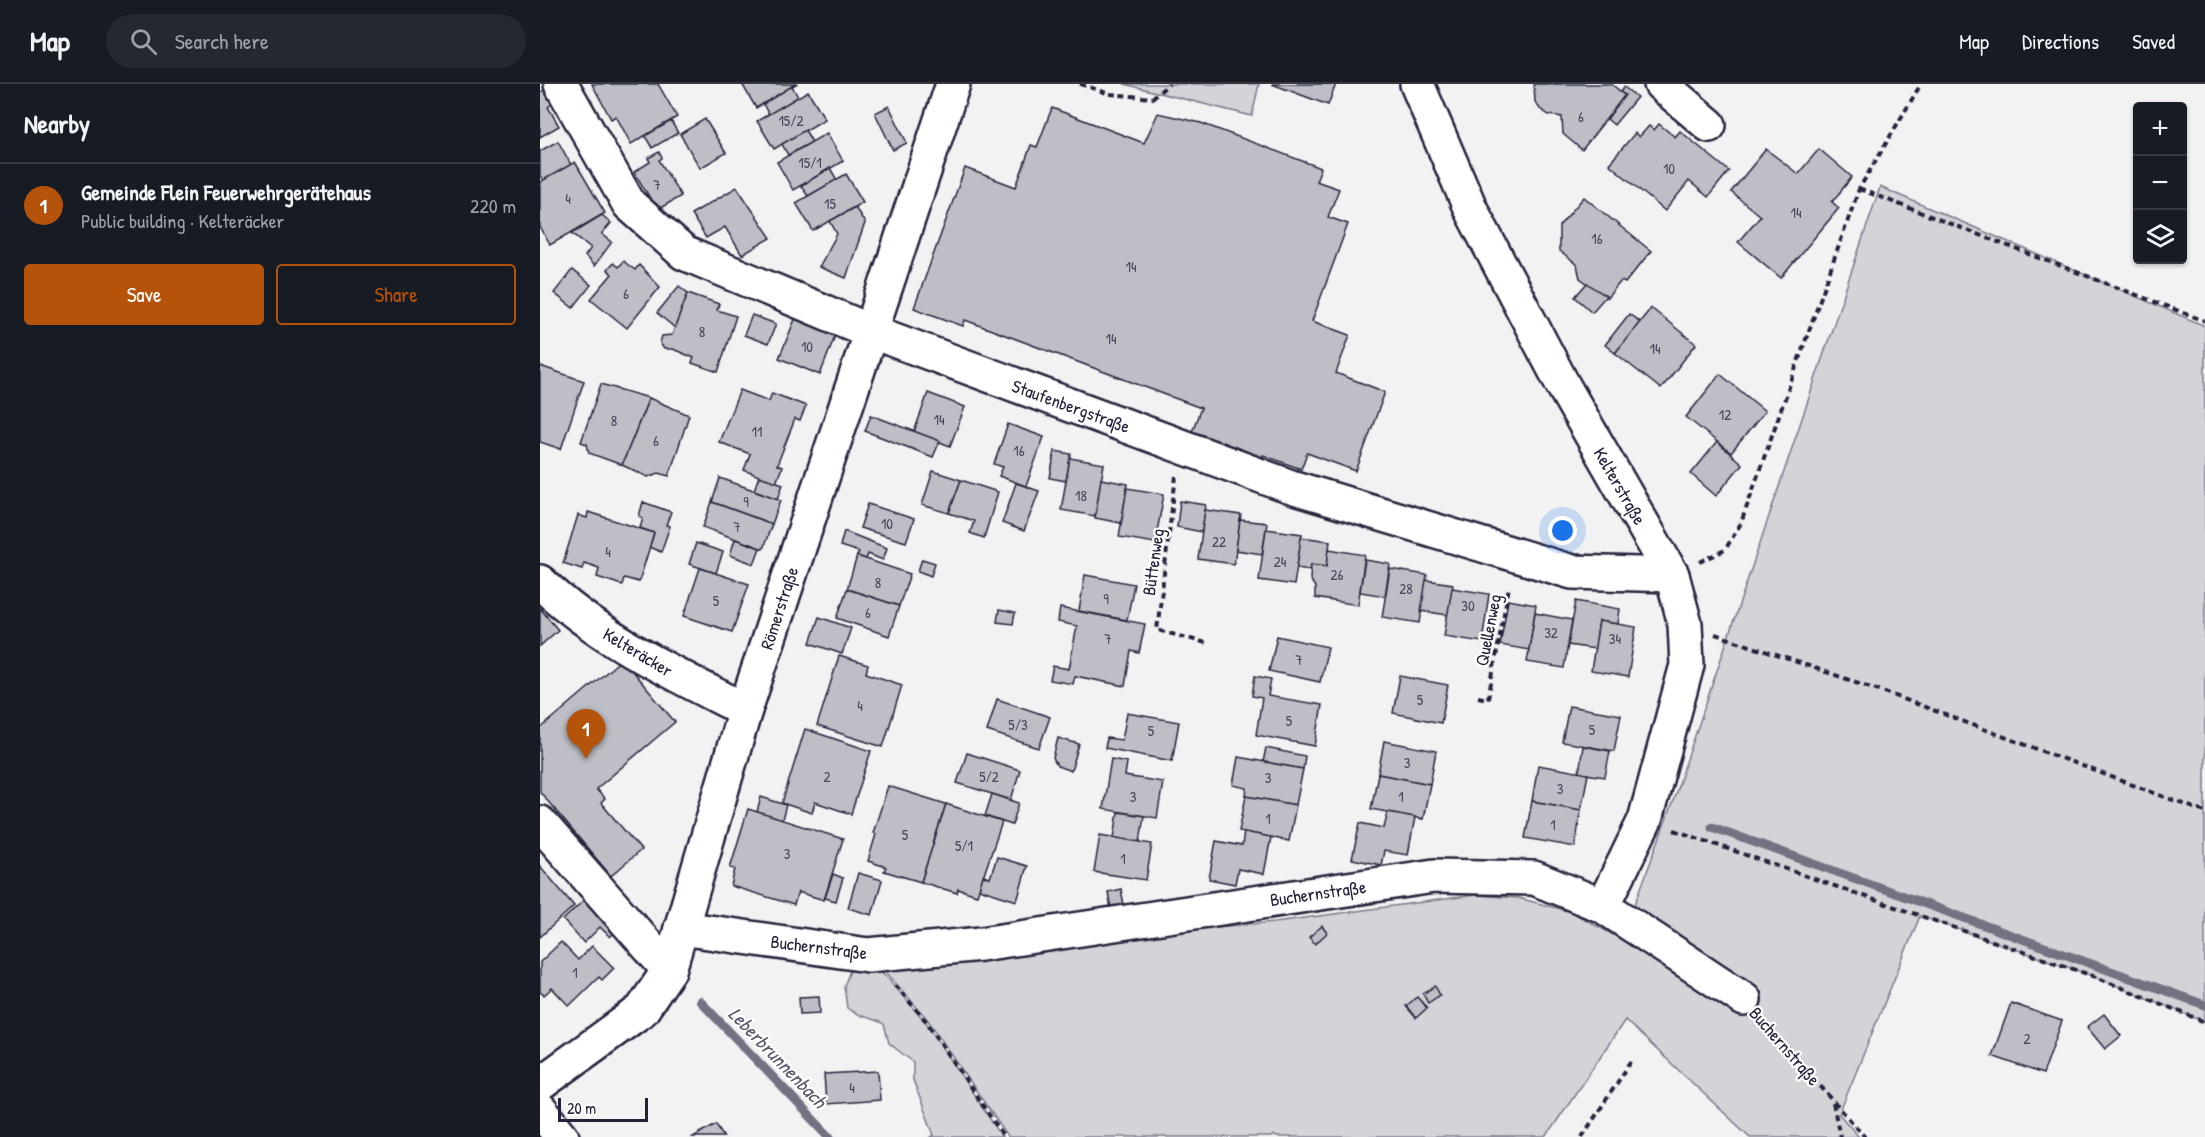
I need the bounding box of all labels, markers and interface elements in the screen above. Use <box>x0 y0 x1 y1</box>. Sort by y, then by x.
search box <box>106 14 526 68</box>
text: Map <box>30 22 70 60</box>
icon: search <box>127 25 160 58</box>
text: Search here <box>175 26 269 56</box>
text: Map <box>1959 27 1989 56</box>
text: Directions <box>2022 27 2099 56</box>
text: Saved <box>2132 27 2175 56</box>
map controls <box>2133 102 2187 264</box>
button: + <box>2133 102 2187 156</box>
text: Nearby <box>24 106 90 141</box>
house number: 6 <box>1578 106 1584 127</box>
house number: 15/2 <box>778 110 804 131</box>
house number: 15/1 <box>798 152 822 173</box>
button: − <box>2133 156 2187 210</box>
house number: 10 <box>1663 158 1675 179</box>
house number: 7 <box>653 174 661 195</box>
text: Gemeinde Flein Feuerwehrgerätehaus <box>81 177 371 207</box>
house number: 4 <box>565 188 571 209</box>
text: 1 <box>40 192 47 219</box>
text: 220 m <box>470 192 516 219</box>
house number: 15 <box>824 193 837 214</box>
house number: 14 <box>1790 202 1802 223</box>
text: Public building · Kelteräcker <box>81 207 284 234</box>
button: layers <box>2133 210 2187 264</box>
house number: 16 <box>1591 228 1603 249</box>
house number: 14 <box>1125 256 1137 277</box>
button: Save <box>24 264 264 325</box>
button: Share <box>276 264 516 325</box>
house number: 6 <box>623 283 629 304</box>
house number: 8 <box>699 321 705 342</box>
house number: 14 <box>1105 328 1117 349</box>
house number: 10 <box>801 336 813 357</box>
house number: 14 <box>1649 338 1661 359</box>
street label: Staufenbergstraße <box>1009 373 1133 439</box>
house number: 12 <box>1719 404 1731 425</box>
house number: 14 <box>933 409 945 430</box>
house number: 8 <box>611 410 617 431</box>
house number: 11 <box>752 421 762 442</box>
house number: 6 <box>653 430 659 451</box>
house number: 16 <box>1013 440 1025 461</box>
street label: Kelterstraße <box>1588 443 1652 529</box>
house number: 18 <box>1075 485 1087 506</box>
house number: 9 <box>743 491 749 512</box>
house number: 10 <box>881 513 893 534</box>
house number: 7 <box>733 516 741 537</box>
your location <box>1548 516 1577 545</box>
street label: Büttenweg <box>1136 527 1170 597</box>
house number: 22 <box>1212 531 1226 552</box>
house number: 4 <box>605 541 611 562</box>
house number: 24 <box>1274 551 1287 572</box>
street label: Römerstraße <box>754 563 804 653</box>
house number: 26 <box>1330 564 1344 585</box>
house number: 8 <box>875 572 881 593</box>
house number: 28 <box>1399 578 1413 599</box>
house number: 9 <box>1103 588 1109 609</box>
house number: 5 <box>713 590 720 611</box>
street label: Quellenweg <box>1469 592 1507 668</box>
house number: 30 <box>1461 595 1475 616</box>
house number: 6 <box>865 602 871 623</box>
street label: Kelteräcker <box>598 621 678 683</box>
house number: 32 <box>1544 622 1558 643</box>
house number: 7 <box>1104 628 1112 649</box>
house number: 34 <box>1609 628 1622 649</box>
house number: 7 <box>1295 649 1303 670</box>
house number: 5 <box>1417 689 1424 710</box>
house number: 4 <box>857 695 863 716</box>
pin: 1 <box>566 710 606 759</box>
house number: 5 <box>1286 710 1293 731</box>
house number: 5/3 <box>1008 714 1028 735</box>
house number: 5 <box>1589 719 1596 740</box>
house number: 5 <box>1148 720 1155 741</box>
house number: 3 <box>1404 752 1411 773</box>
house number: 2 <box>823 766 831 787</box>
house number: 5/2 <box>979 766 999 787</box>
house number: 3 <box>1265 767 1272 788</box>
house number: 3 <box>1557 778 1564 799</box>
house number: 3 <box>1130 786 1137 807</box>
house number: 1 <box>1398 786 1404 807</box>
house number: 1 <box>1265 808 1271 829</box>
house number: 1 <box>1550 814 1556 835</box>
house number: 5 <box>902 824 909 845</box>
house number: 5/1 <box>955 835 973 856</box>
house number: 3 <box>784 843 791 864</box>
house number: 1 <box>1120 848 1126 869</box>
street label: Buchernstraße <box>1268 874 1368 912</box>
street label: Buchernstraße <box>769 929 869 965</box>
house number: 1 <box>572 962 578 983</box>
water label: Leberbrunnenbach <box>723 1001 834 1114</box>
street label: Buchernstraße <box>1744 1001 1826 1091</box>
house number: 2 <box>2023 1028 2031 1049</box>
house number: 4 <box>849 1077 855 1098</box>
scale bar <box>558 1095 648 1122</box>
text: 20 m <box>567 1097 596 1119</box>

